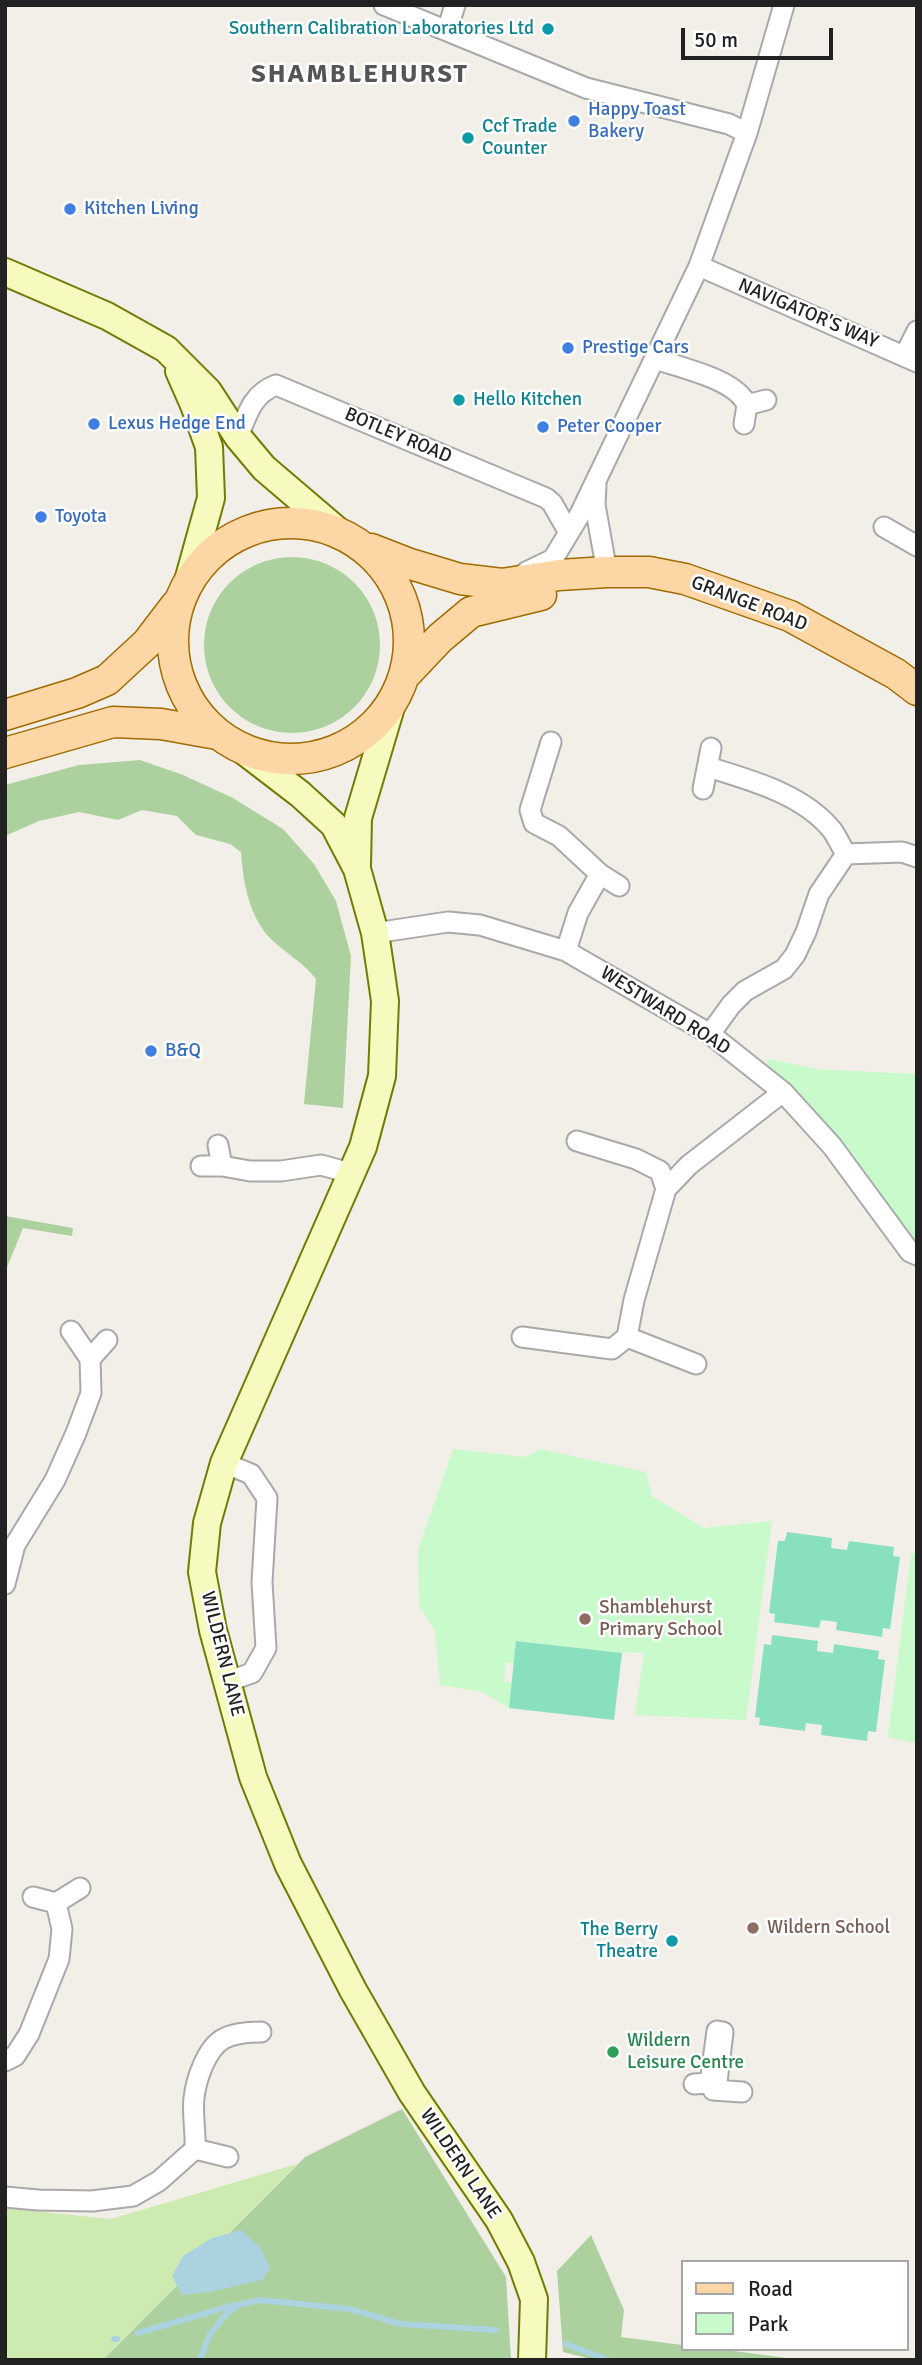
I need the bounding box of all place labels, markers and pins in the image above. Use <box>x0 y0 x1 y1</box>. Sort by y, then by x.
place label: Southern Calibration Laboratories Ltd <box>229 18 534 40</box>
marker: Southern Calibration Laboratories Ltd <box>540 21 556 37</box>
place label: Happy Toast Bakery <box>588 99 686 143</box>
marker: Happy Toast Bakery <box>566 113 582 129</box>
place label: Ccf Trade Counter <box>482 116 557 160</box>
marker: Ccf Trade Counter <box>460 130 476 146</box>
place label: Kitchen Living <box>84 198 199 220</box>
marker: Kitchen Living <box>62 201 78 217</box>
place label: Prestige Cars <box>582 337 689 359</box>
marker: Prestige Cars <box>560 340 576 356</box>
place label: Hello Kitchen <box>473 389 582 411</box>
marker: Hello Kitchen <box>451 392 467 408</box>
place label: Lexus Hedge End <box>108 413 246 435</box>
marker: Lexus Hedge End <box>86 416 102 432</box>
place label: Peter Cooper <box>557 416 662 438</box>
marker: Peter Cooper <box>535 419 551 435</box>
place label: Toyota <box>55 506 107 528</box>
marker: Toyota <box>33 509 49 525</box>
place label: B&Q <box>165 1040 201 1062</box>
marker: B&Q <box>143 1043 159 1059</box>
place label: Shamblehurst Primary School <box>599 1597 722 1641</box>
marker: Shamblehurst Primary School <box>577 1611 593 1627</box>
place label: Wildern School <box>767 1917 890 1939</box>
place label: The Berry Theatre <box>580 1919 658 1963</box>
marker: Wildern School <box>745 1920 761 1936</box>
marker: The Berry Theatre <box>664 1933 680 1949</box>
place label: Wildern Leisure Centre <box>627 2030 744 2074</box>
marker: Wildern Leisure Centre <box>605 2044 621 2060</box>

